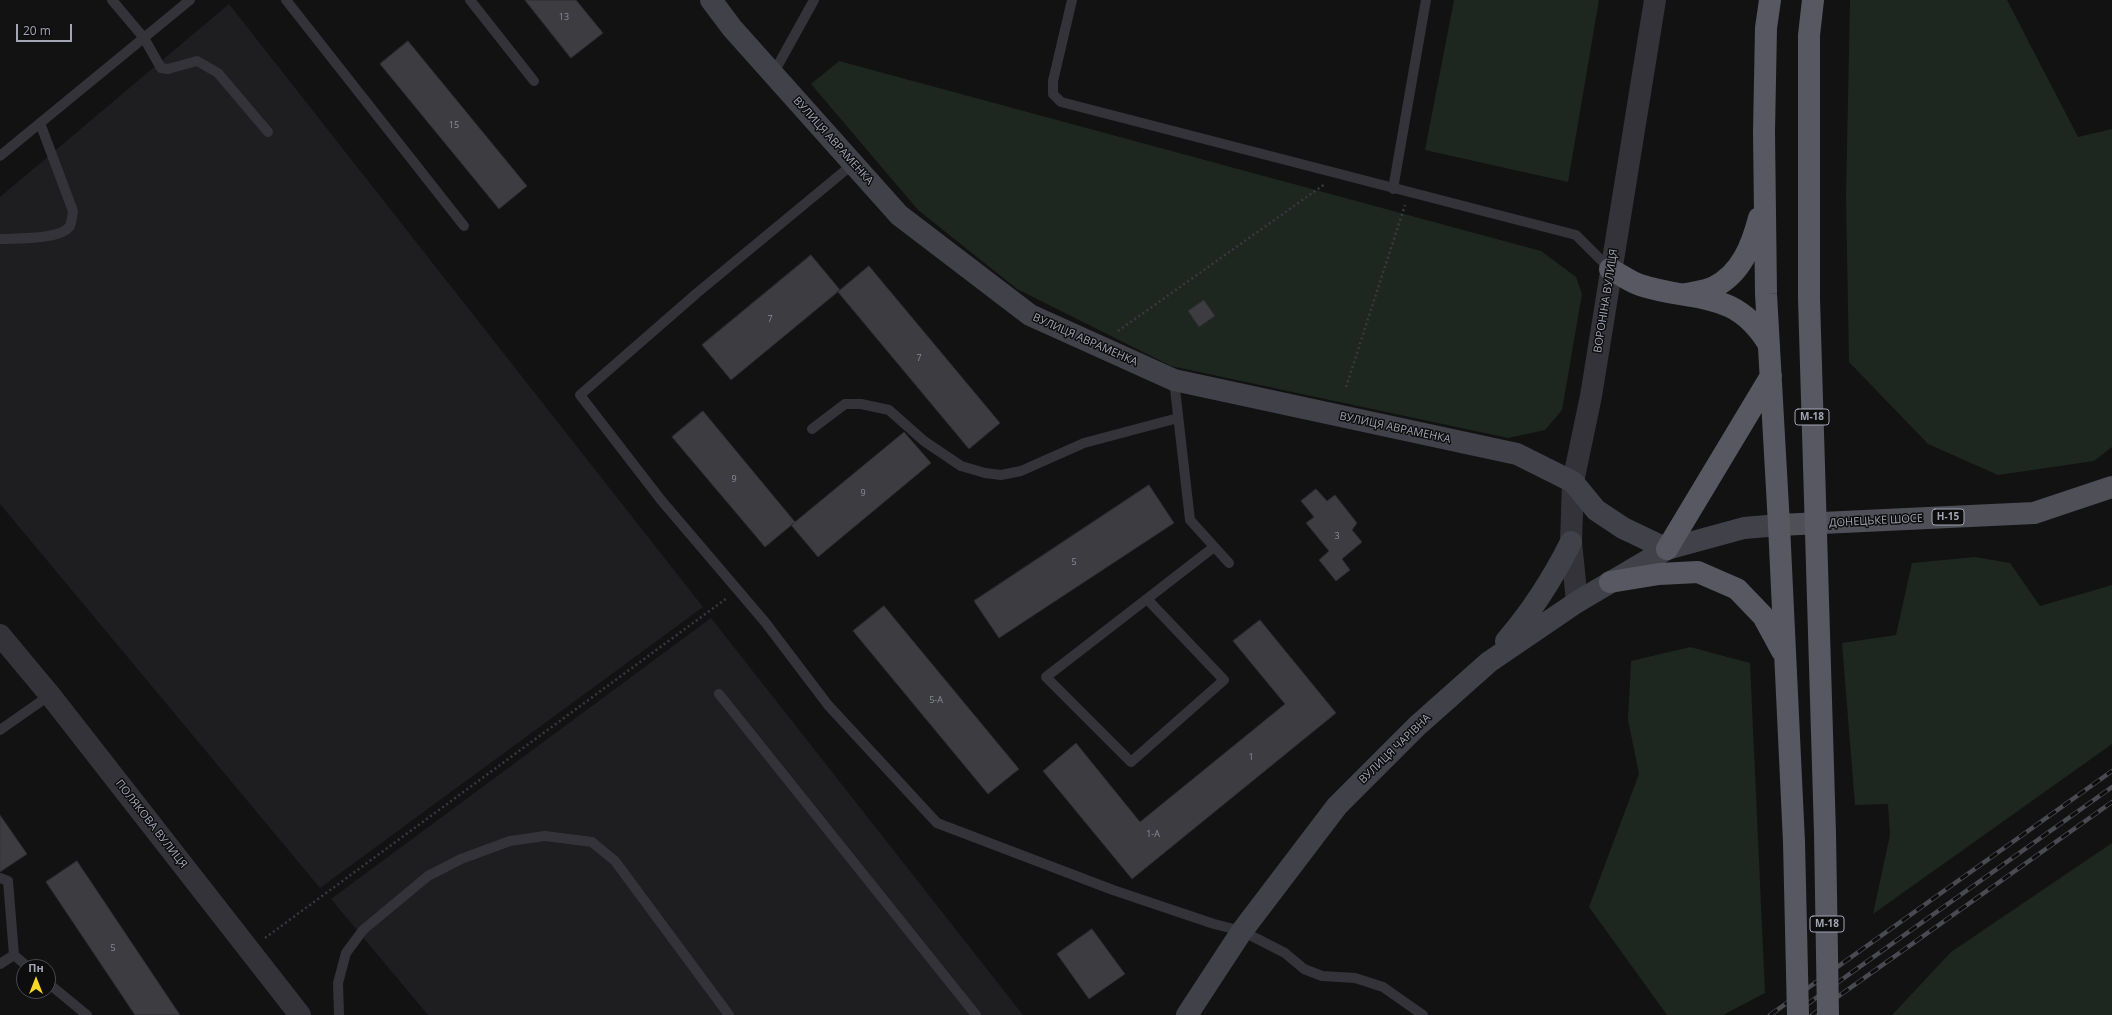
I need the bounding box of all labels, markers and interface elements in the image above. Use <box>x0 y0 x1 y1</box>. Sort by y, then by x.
house number: 13 <box>559 12 569 22</box>
scale bar <box>18 16 74 42</box>
text: 20 m <box>23 22 51 39</box>
street label: ВУЛИЦЯ АВРАМЕНКА <box>790 94 876 188</box>
house number: 15 <box>449 120 459 130</box>
street label: ВОРОНІНА ВУЛИЦЯ <box>1591 248 1621 354</box>
street label: ВУЛИЦЯ АВРАМЕНКА <box>1031 311 1139 369</box>
house number: 7 <box>767 314 773 324</box>
house number: 7 <box>916 353 922 363</box>
road number: М-18 <box>1795 409 1829 425</box>
street label: ВУЛИЦЯ АВРАМЕНКА <box>1338 410 1452 446</box>
house number: 9 <box>731 474 737 484</box>
house number: 9 <box>860 488 866 498</box>
road number: Н-15 <box>1932 509 1964 525</box>
street label: ДОНЕЦЬКЕ ШОСЕ <box>1829 512 1923 530</box>
house number: 3 <box>1334 531 1340 541</box>
house number: 5 <box>1071 557 1077 567</box>
house number: 5-А <box>929 695 943 705</box>
street label: ВУЛИЦЯ ЧАРІВНА <box>1356 711 1434 787</box>
house number: 1 <box>1248 752 1254 762</box>
street label: ПОЛЯКОВА ВУЛИЦЯ <box>112 777 190 871</box>
house number: 1-А <box>1146 829 1160 839</box>
road number: М-18 <box>1810 916 1844 932</box>
house number: 5 <box>110 943 116 953</box>
north arrow <box>16 959 56 999</box>
text: Пн <box>28 960 44 975</box>

